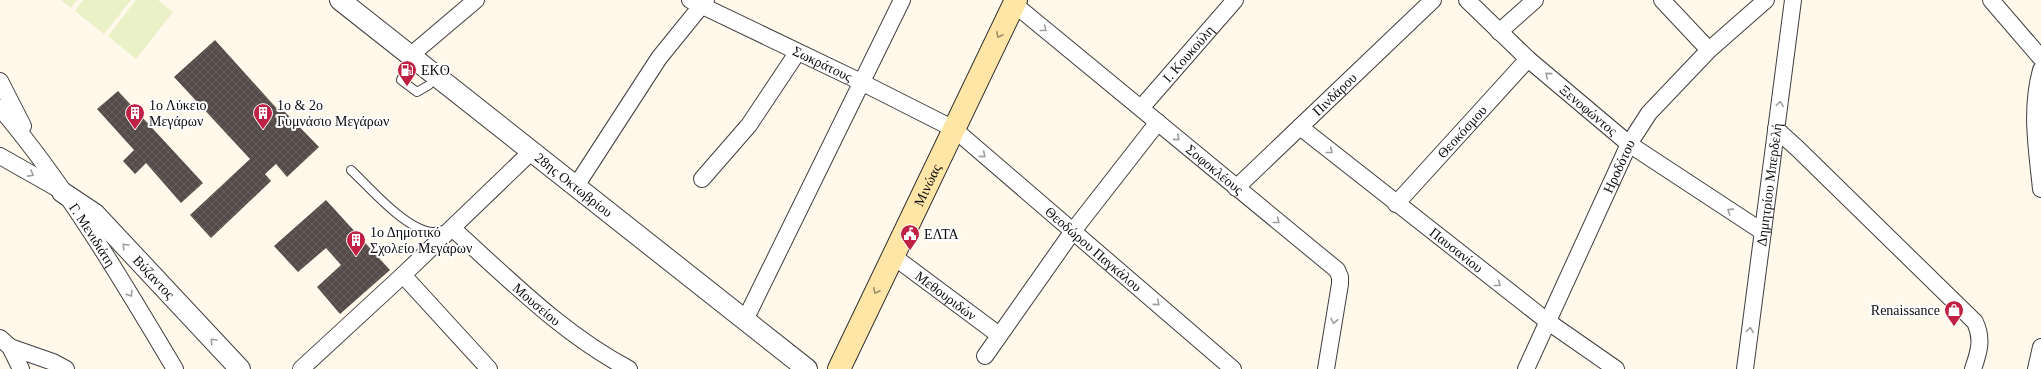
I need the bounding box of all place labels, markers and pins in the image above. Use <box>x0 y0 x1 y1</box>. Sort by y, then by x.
fuel station icon: EKO <box>396 59 418 87</box>
place label: EKO <box>421 63 450 78</box>
place label: 1ο Λύκειο Μεγάρων <box>149 98 207 129</box>
place label: 1ο & 2ο Γυμνάσιο Μεγάρων <box>277 98 389 129</box>
building icon: 1ο Λύκειο Μεγάρων <box>124 102 146 130</box>
building icon: 1ο & 2ο Γυμνάσιο Μεγάρων <box>252 102 274 130</box>
public building icon: ΕΛΤΑ <box>899 223 921 251</box>
place label: 1ο Δημοτικό Σχολείο Μεγάρων <box>370 225 472 256</box>
place label: ΕΛΤΑ <box>924 227 960 242</box>
building icon: 1ο Δημοτικό Σχολείο Μεγάρων <box>345 229 367 257</box>
shop icon: Renaissance <box>1943 299 1965 327</box>
place label: Renaissance <box>1871 303 1940 318</box>

